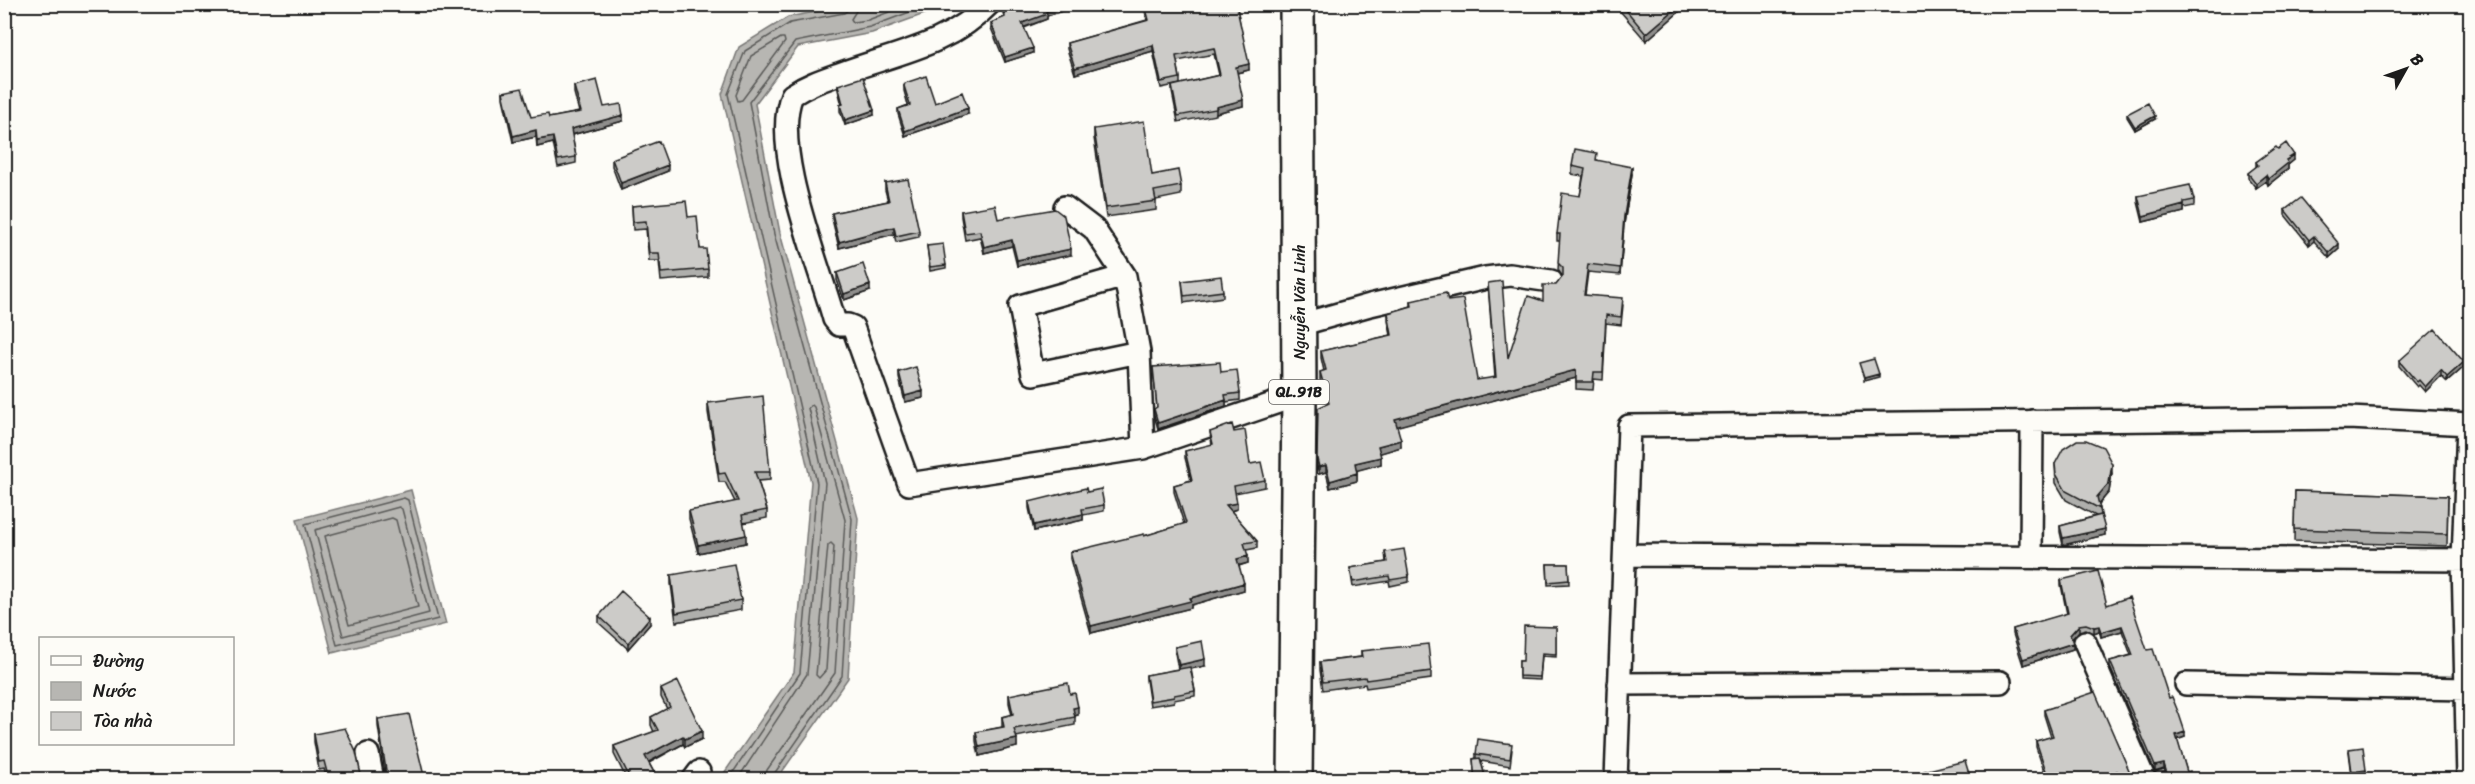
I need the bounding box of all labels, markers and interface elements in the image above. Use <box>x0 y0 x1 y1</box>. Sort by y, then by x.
north arrow <box>2376 39 2436 99</box>
text: B <box>2403 46 2432 74</box>
street label: Nguyễn Văn Linh <box>1285 244 1314 360</box>
road number: QL.91B <box>1269 380 1329 404</box>
legend <box>39 637 234 745</box>
text: Đường <box>93 645 144 677</box>
text: Nước <box>93 675 136 707</box>
text: Tòa nhà <box>93 705 152 737</box>

